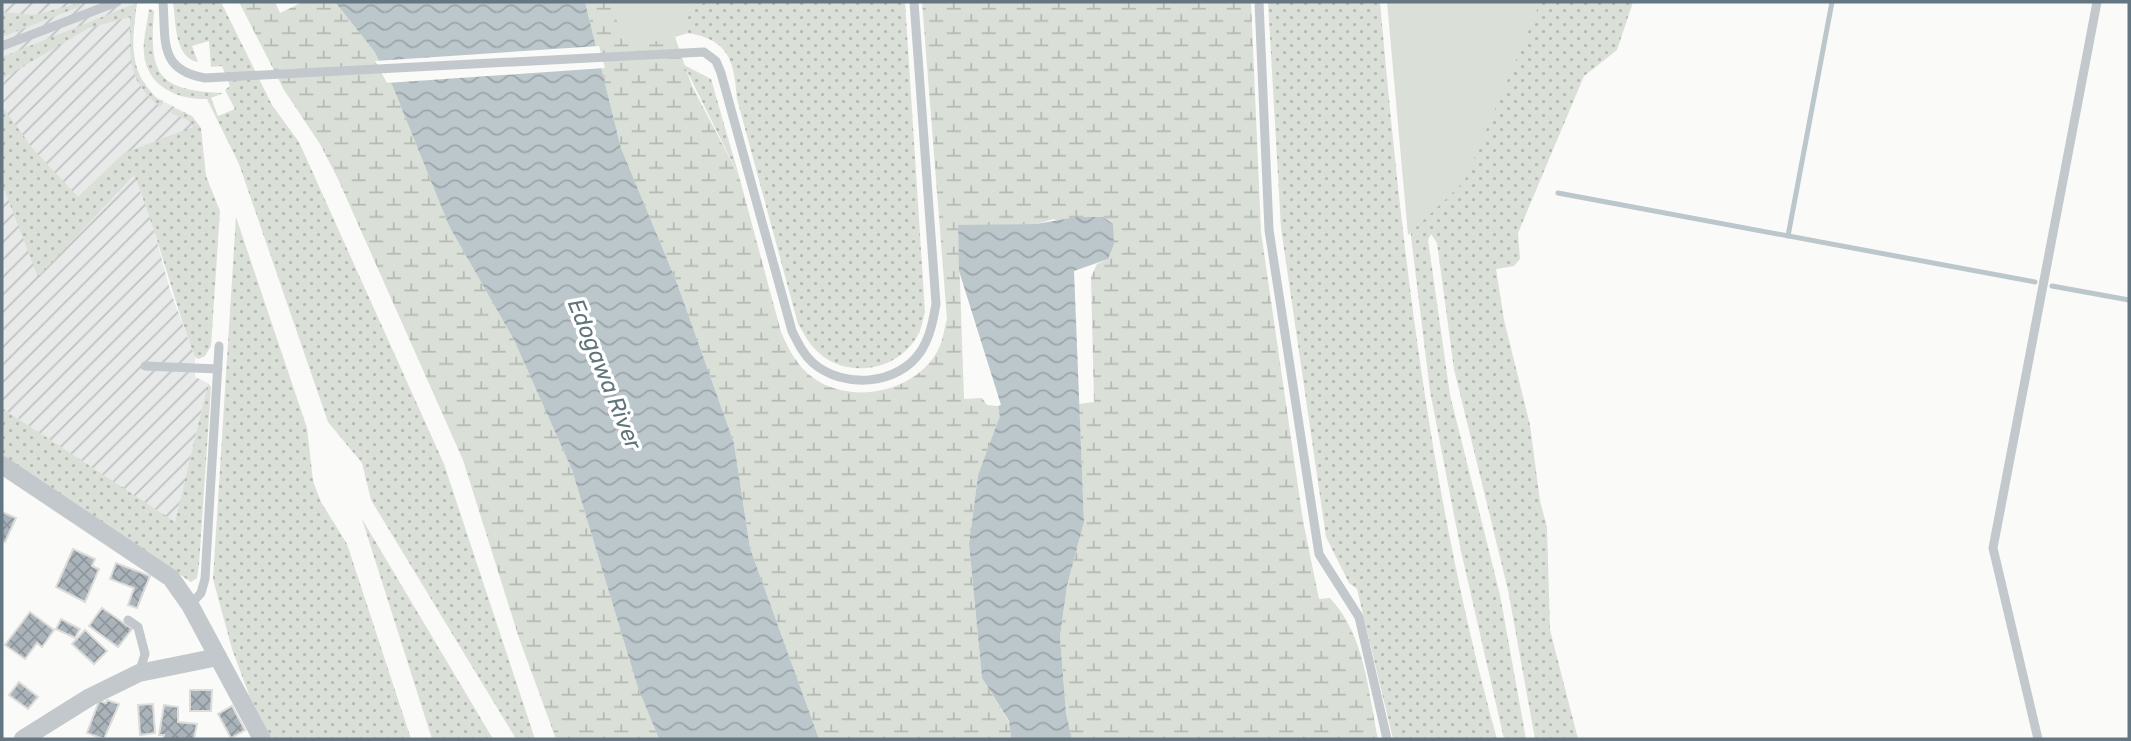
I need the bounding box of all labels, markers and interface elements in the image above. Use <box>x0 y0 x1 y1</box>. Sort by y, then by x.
water label: Edogawa River <box>562 295 648 455</box>

